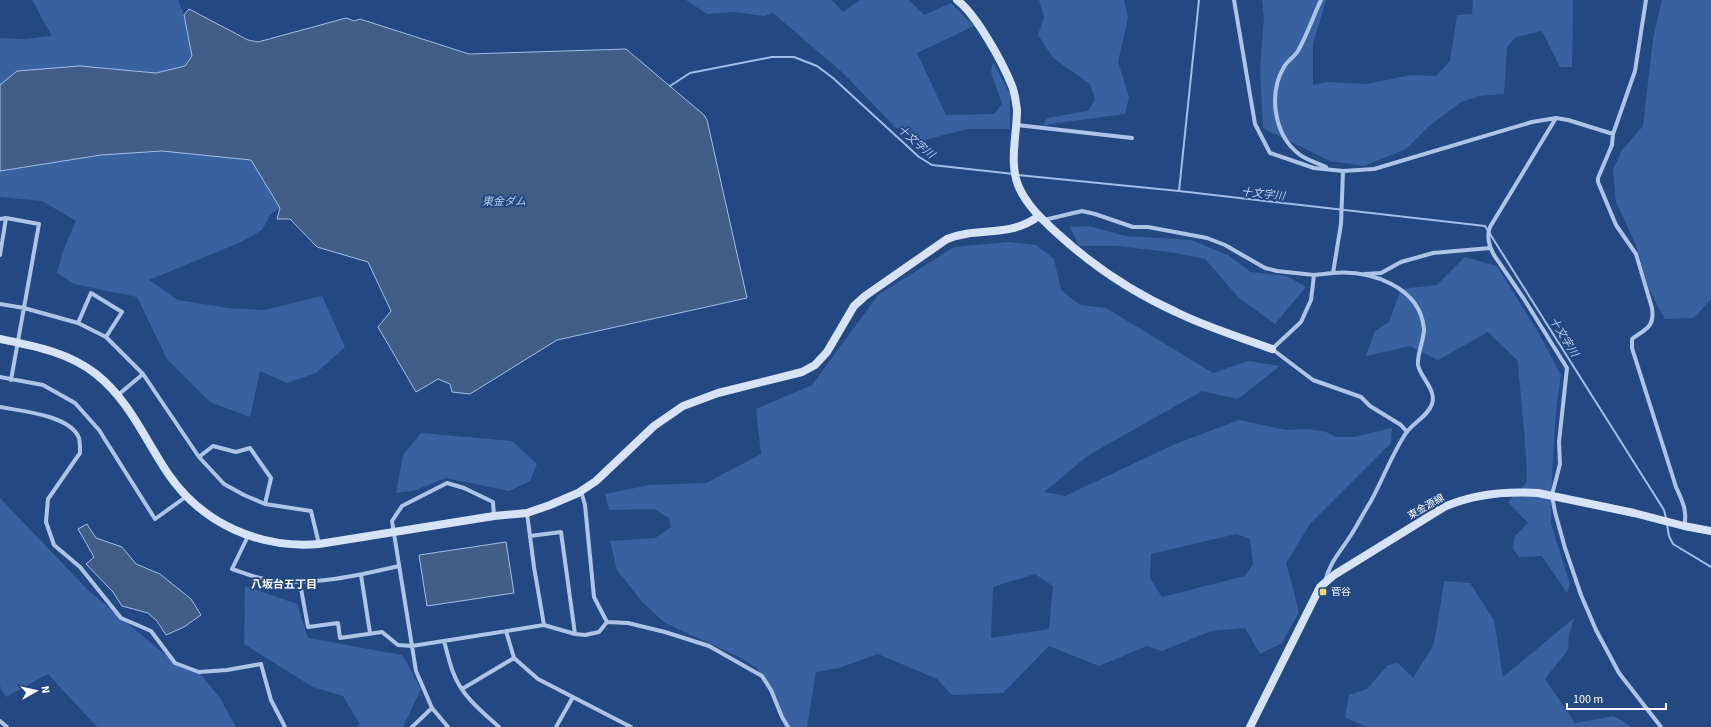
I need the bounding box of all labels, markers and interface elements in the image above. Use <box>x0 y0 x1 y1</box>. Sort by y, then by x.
water label: 十文字川 <box>894 122 938 163</box>
water label: 十文字川 <box>1240 184 1287 204</box>
water label: 東金ダム <box>482 194 526 209</box>
water label: 十文字川 <box>1546 314 1583 360</box>
street label: 東金源線 <box>1405 491 1447 523</box>
district label: 八坂台五丁目 <box>251 577 317 592</box>
place label: 菅谷 <box>1331 585 1351 599</box>
marker: 菅谷 <box>1318 587 1328 597</box>
north arrow <box>16 671 56 711</box>
text: N <box>37 685 53 694</box>
scale bar <box>1567 685 1666 711</box>
text: 100 m <box>1573 691 1603 708</box>

